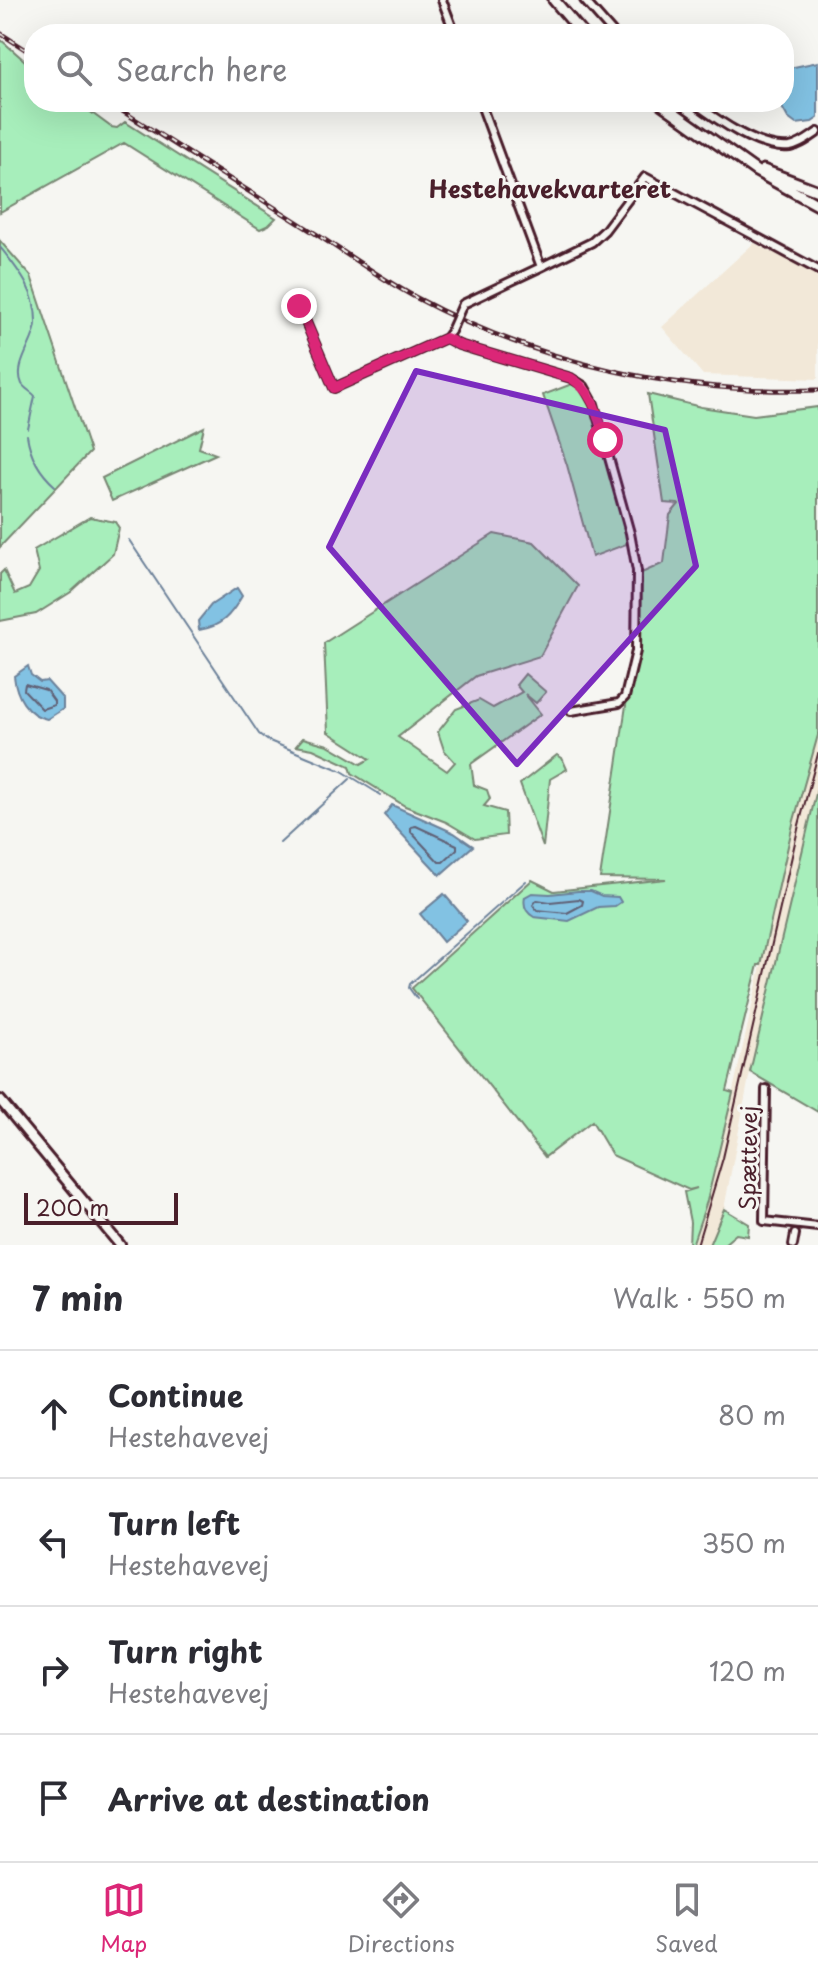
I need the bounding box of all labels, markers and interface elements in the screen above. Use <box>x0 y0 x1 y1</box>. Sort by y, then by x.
search box <box>24 24 794 112</box>
icon: search <box>52 46 96 90</box>
text: Search here <box>116 46 288 91</box>
district label: Hestehavekvarteret <box>429 170 671 206</box>
route end <box>281 288 317 324</box>
route start <box>587 422 623 458</box>
street label: Spættevej <box>730 1105 764 1211</box>
scale bar <box>24 1189 178 1225</box>
text: 200 m <box>36 1190 109 1223</box>
text: 7 min <box>32 1271 123 1323</box>
text: Walk · 550 m <box>613 1278 786 1317</box>
text: Continue <box>108 1372 243 1417</box>
icon: ahead <box>32 1392 76 1436</box>
text: 80 m <box>718 1395 786 1434</box>
text: Hestehavevej <box>108 1417 269 1456</box>
text: Turn left <box>108 1500 240 1545</box>
icon: left <box>32 1520 76 1564</box>
text: 350 m <box>702 1523 786 1562</box>
text: Hestehavevej <box>108 1545 269 1584</box>
text: Turn right <box>108 1628 263 1673</box>
icon: right <box>32 1648 76 1692</box>
text: 120 m <box>709 1651 786 1690</box>
text: Hestehavevej <box>108 1673 269 1712</box>
icon: arrive <box>32 1776 76 1820</box>
text: Arrive at destination <box>108 1776 430 1821</box>
tab: Map <box>100 1878 147 1959</box>
tab: Directions <box>348 1878 455 1959</box>
tab: Saved <box>655 1878 718 1959</box>

